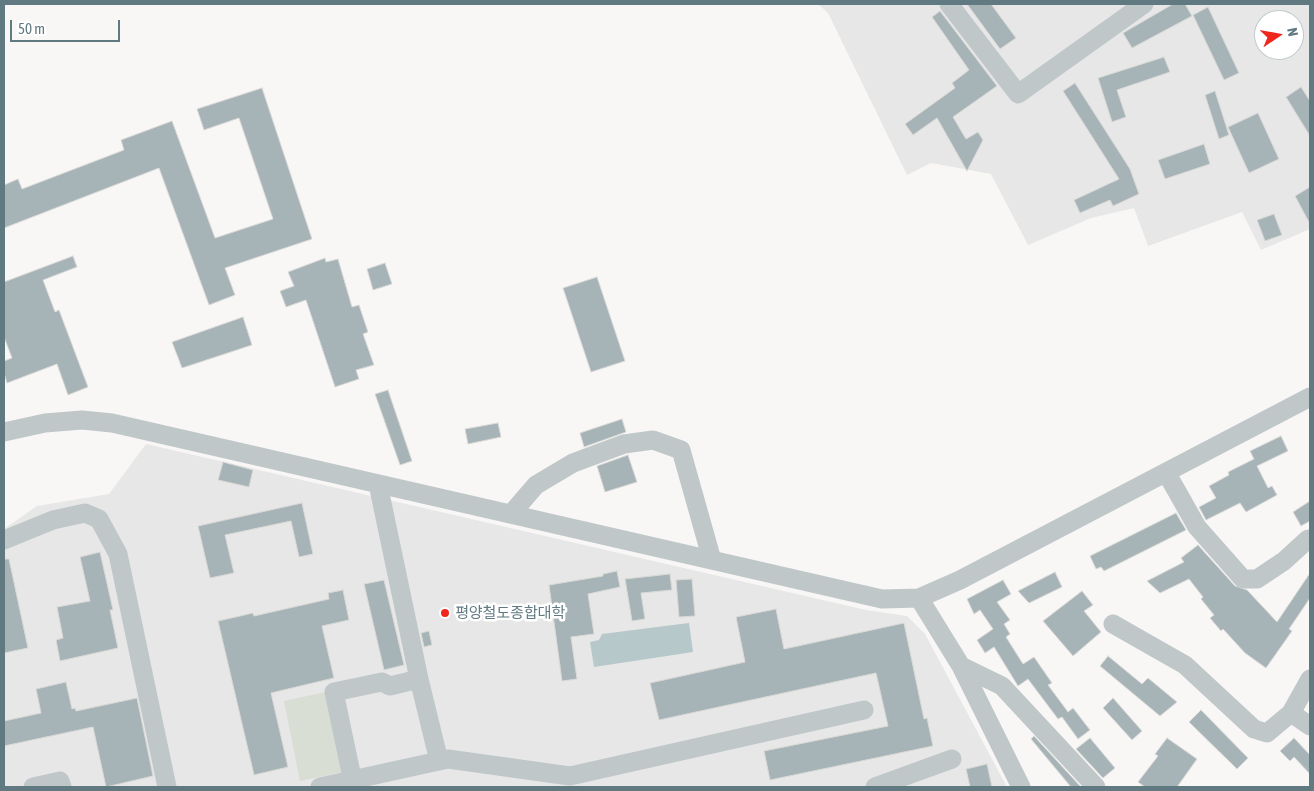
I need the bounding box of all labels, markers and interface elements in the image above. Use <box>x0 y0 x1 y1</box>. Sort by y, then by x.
scale bar <box>12 10 122 42</box>
north arrow <box>1254 10 1304 60</box>
text: 50 m <box>18 20 45 37</box>
text: N <box>1284 26 1301 38</box>
place label: 평양철도종합대학 <box>455 604 565 622</box>
marker: 평양철도종합대학 <box>439 607 451 619</box>

